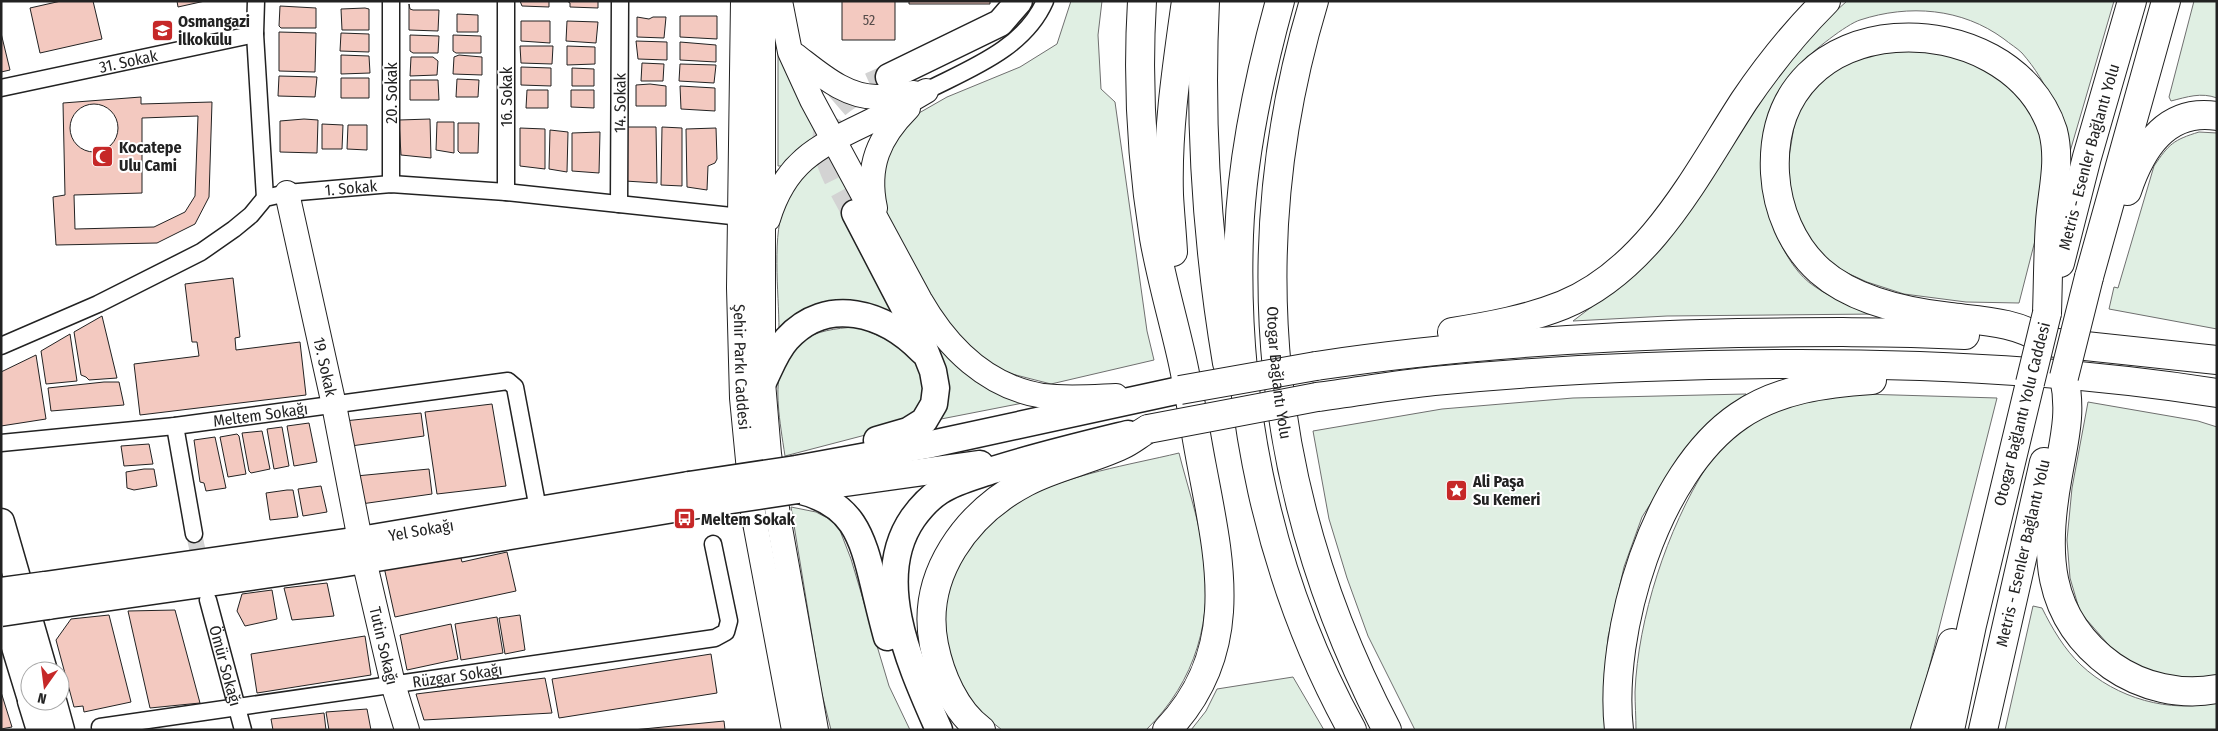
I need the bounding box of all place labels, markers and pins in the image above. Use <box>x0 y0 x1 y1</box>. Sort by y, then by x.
place label: Osmangazi İlkokulu <box>178 12 250 49</box>
school or university icon: Osmangazi İlkokulu <box>150 18 174 42</box>
place label: Kocatepe Ulu Cami <box>119 138 182 175</box>
mosque icon: Kocatepe Ulu Cami <box>91 144 115 168</box>
place label: Ali Paşa Su Kemeri <box>1472 472 1540 509</box>
place icon: Ali Paşa Su Kemeri <box>1445 478 1469 502</box>
bus stop icon: Meltem Sokak <box>673 507 697 531</box>
place label: Meltem Sokak <box>701 510 796 529</box>

